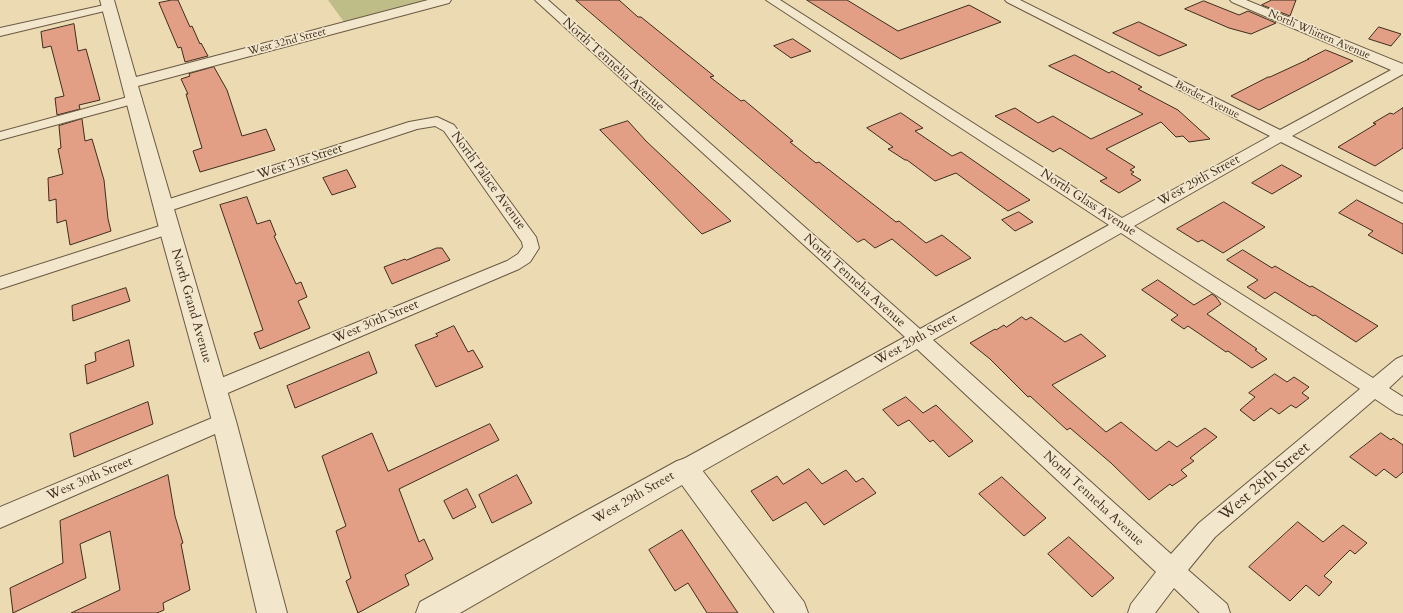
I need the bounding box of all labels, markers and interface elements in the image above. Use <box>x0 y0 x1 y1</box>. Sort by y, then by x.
street label: North Whitten Avenue <box>1266 7 1372 63</box>
street label: North Tenneha Avenue <box>559 15 667 115</box>
street label: West 32nd Street <box>247 25 327 59</box>
street label: Border Avenue <box>1172 78 1242 122</box>
street label: North Palace Avenue <box>447 129 529 233</box>
street label: West 31st Street <box>255 141 345 183</box>
street label: West 29th Street <box>1155 152 1243 210</box>
street label: North Glass Avenue <box>1037 166 1139 240</box>
street label: North Tenneha Avenue <box>800 231 908 331</box>
street label: North Grand Avenue <box>167 247 215 365</box>
street label: West 30th Street <box>331 297 421 347</box>
street label: West 29th Street <box>872 311 960 369</box>
street label: West 28th Street <box>1216 438 1314 526</box>
street label: North Tenneha Avenue <box>1039 448 1147 550</box>
street label: West 30th Street <box>45 454 135 504</box>
street label: West 29th Street <box>590 468 678 528</box>

